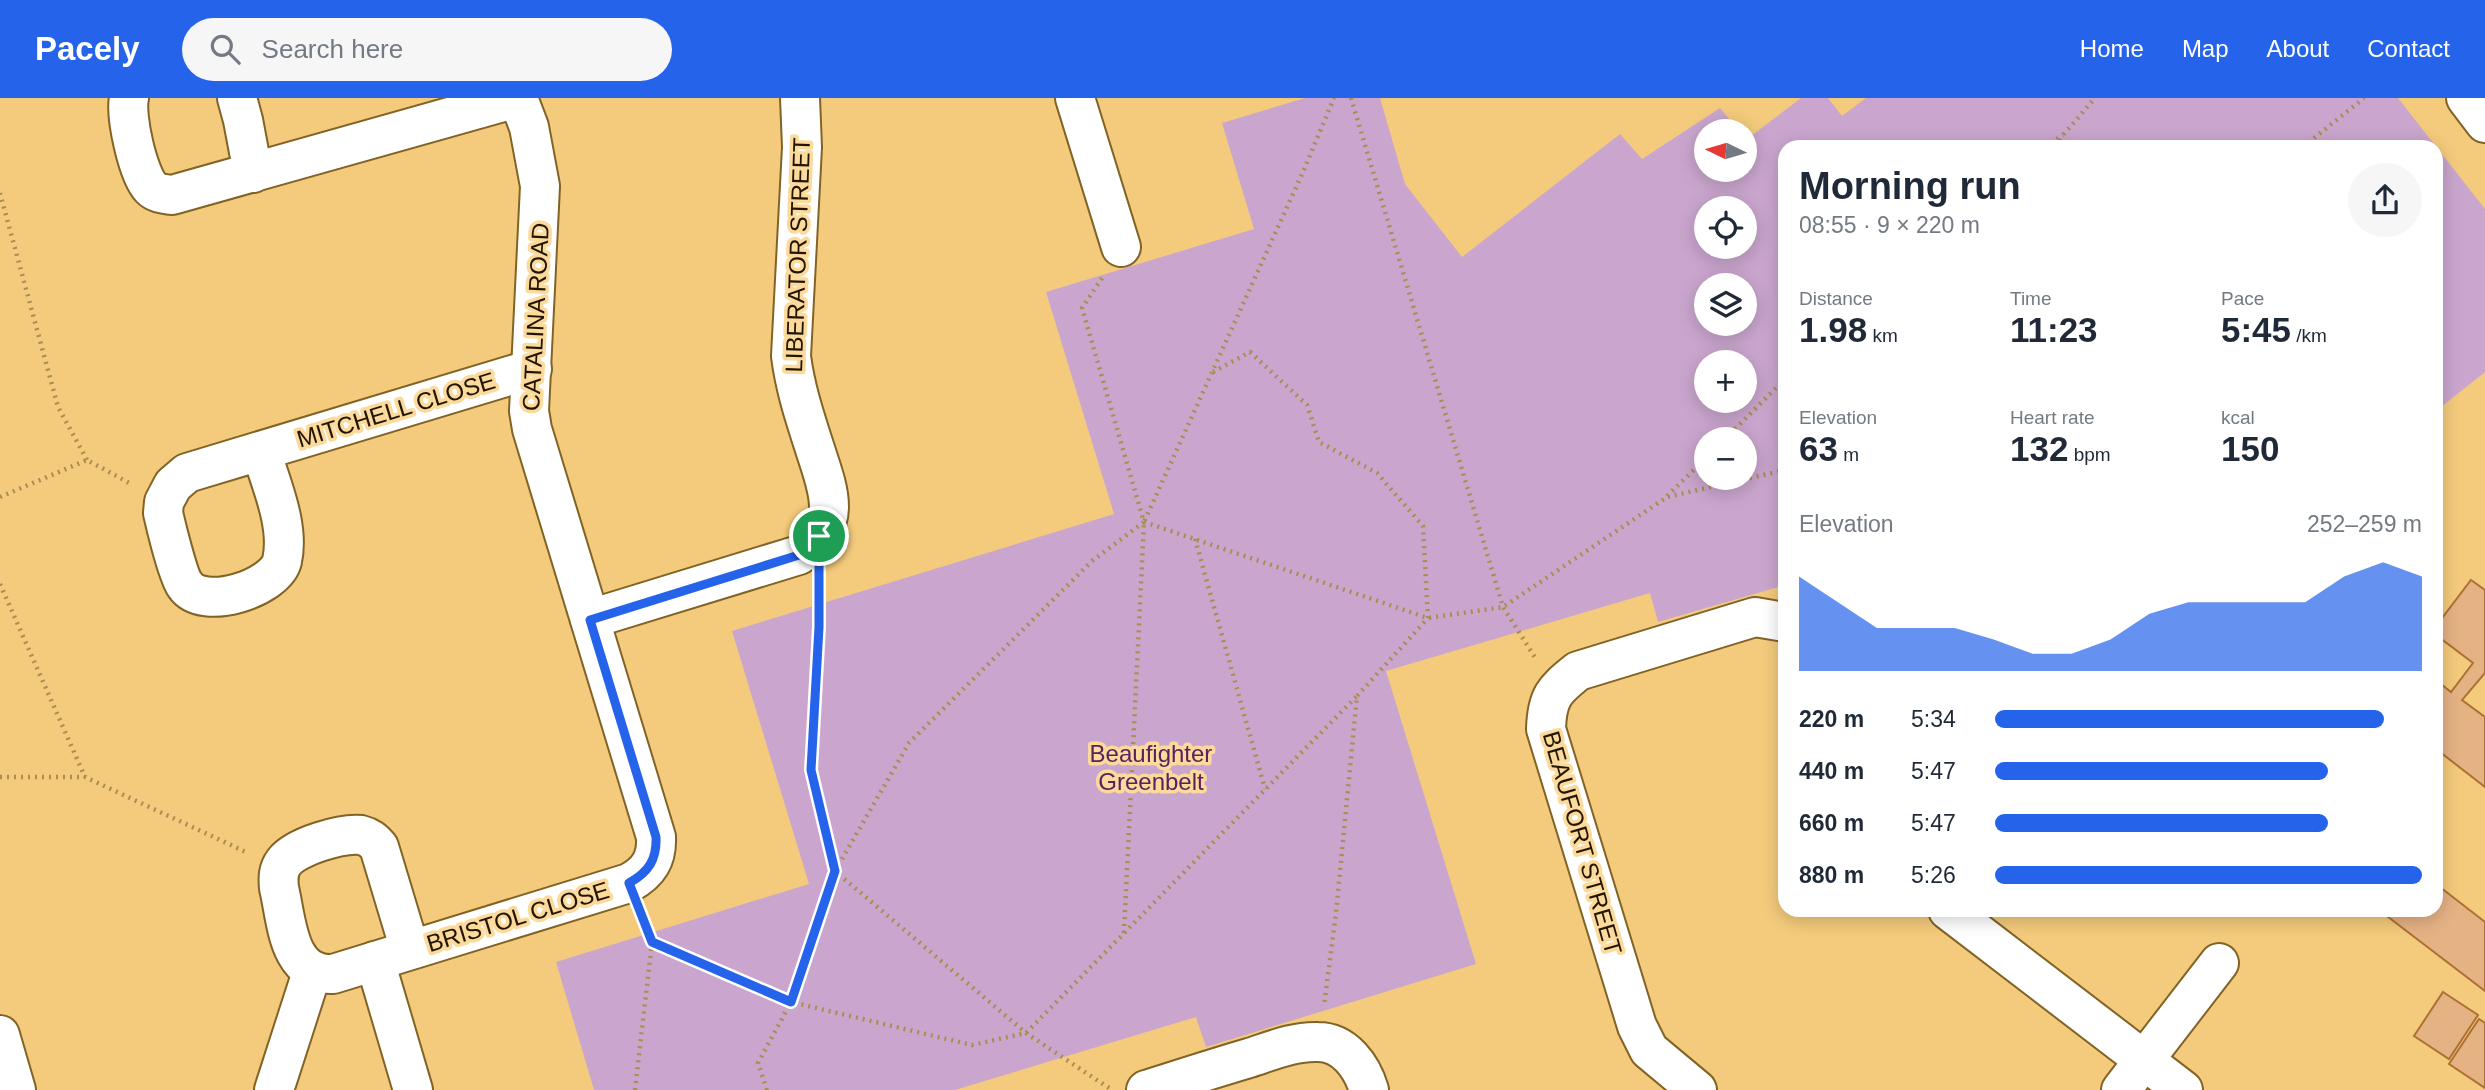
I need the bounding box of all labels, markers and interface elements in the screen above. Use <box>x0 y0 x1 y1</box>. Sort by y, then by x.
search box <box>182 18 672 81</box>
text: Pacely <box>35 30 140 67</box>
icon: search <box>206 30 244 68</box>
text: Search here <box>262 34 403 64</box>
text: Home <box>2080 35 2144 62</box>
text: Map <box>2182 35 2229 62</box>
text: About <box>2267 35 2329 62</box>
text: Contact <box>2367 35 2450 62</box>
north arrow <box>1694 119 1757 182</box>
map controls <box>1694 119 1757 490</box>
street label: LIBERATOR STREET <box>780 137 815 373</box>
button: share <box>2348 163 2422 237</box>
text: Morning run <box>1799 165 2021 207</box>
button: locate <box>1694 196 1757 259</box>
text: 08:55 · 9 × 220 m <box>1799 212 1980 238</box>
street label: CATALINA ROAD <box>517 222 554 412</box>
button: layers <box>1694 273 1757 336</box>
text: Distance <box>1799 288 1873 309</box>
text: Time <box>2010 288 2052 309</box>
text: Pace <box>2221 288 2264 309</box>
text: 1.98 <box>1799 310 1867 349</box>
text: 11:23 <box>2010 310 2098 349</box>
text: 5:45 <box>2221 310 2291 349</box>
text: km <box>1867 325 1898 346</box>
text: /km <box>2291 325 2327 346</box>
button: + <box>1694 350 1757 413</box>
street label: MITCHELL CLOSE <box>293 367 498 453</box>
text: Elevation <box>1799 407 1877 428</box>
text: Heart rate <box>2010 407 2094 428</box>
text: kcal <box>2221 407 2255 428</box>
button: − <box>1694 427 1757 490</box>
text: 63 <box>1799 429 1838 468</box>
text: 132 <box>2010 429 2068 468</box>
text: 150 <box>2221 429 2279 468</box>
text: m <box>1838 444 1859 465</box>
text: bpm <box>2068 444 2111 465</box>
pin <box>789 506 849 566</box>
text: Elevation <box>1799 511 1894 537</box>
text: 252–259 m <box>2307 511 2422 537</box>
icon: arrive <box>800 517 838 555</box>
text: 220 m <box>1799 706 1864 732</box>
text: 5:34 <box>1911 706 1956 732</box>
street label: BEAUFORT STREET <box>1538 728 1627 958</box>
park label: Beaufighter Greenbelt <box>1090 740 1212 795</box>
text: 440 m <box>1799 758 1864 784</box>
text: 5:47 <box>1911 758 1956 784</box>
text: 660 m <box>1799 810 1864 836</box>
text: 5:47 <box>1911 810 1956 836</box>
text: 880 m <box>1799 862 1864 888</box>
text: 5:26 <box>1911 862 1956 888</box>
street label: BRISTOL CLOSE <box>423 876 612 957</box>

